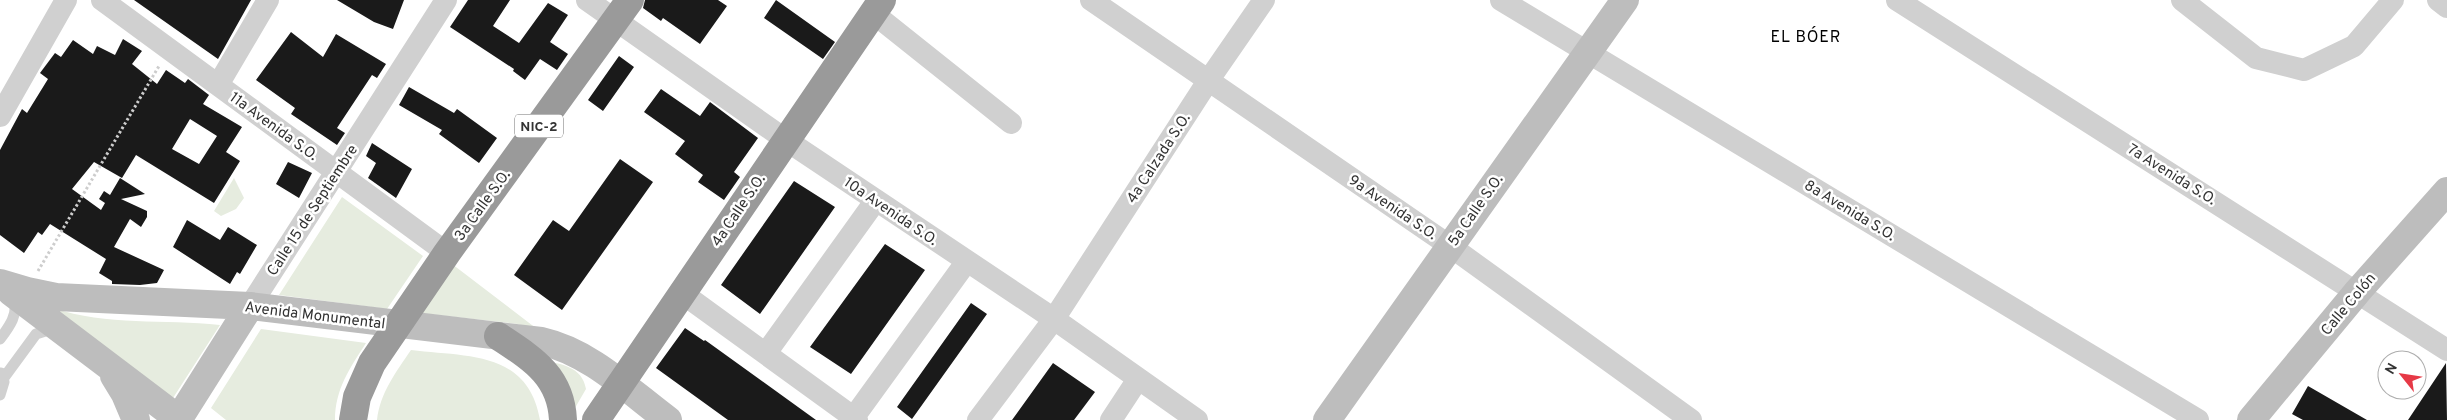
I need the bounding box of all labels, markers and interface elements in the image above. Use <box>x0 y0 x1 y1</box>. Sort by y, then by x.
district label: EL BÓER <box>1771 26 1841 48</box>
street label: 11a Avenida S.O. <box>225 89 321 166</box>
street label: 4a Calzada S.O. <box>1123 110 1195 207</box>
road number: NIC-2 <box>515 114 563 138</box>
street label: 7a Avenida S.O. <box>2123 140 2219 210</box>
street label: Calle 15 de Septiembre <box>264 142 363 280</box>
street label: 3a Calle S.O. <box>451 167 515 245</box>
street label: 4a Calle S.O. <box>708 171 770 251</box>
street label: 5a Calle S.O. <box>1444 171 1508 251</box>
street label: 9a Avenida S.O. <box>1344 172 1440 245</box>
street label: 10a Avenida S.O. <box>840 174 941 251</box>
street label: 8a Avenida S.O. <box>1800 177 1898 246</box>
street label: Calle Colón <box>2317 270 2381 340</box>
street label: Avenida Monumental <box>243 298 386 335</box>
north arrow <box>2377 350 2427 400</box>
text: N <box>2382 361 2402 378</box>

